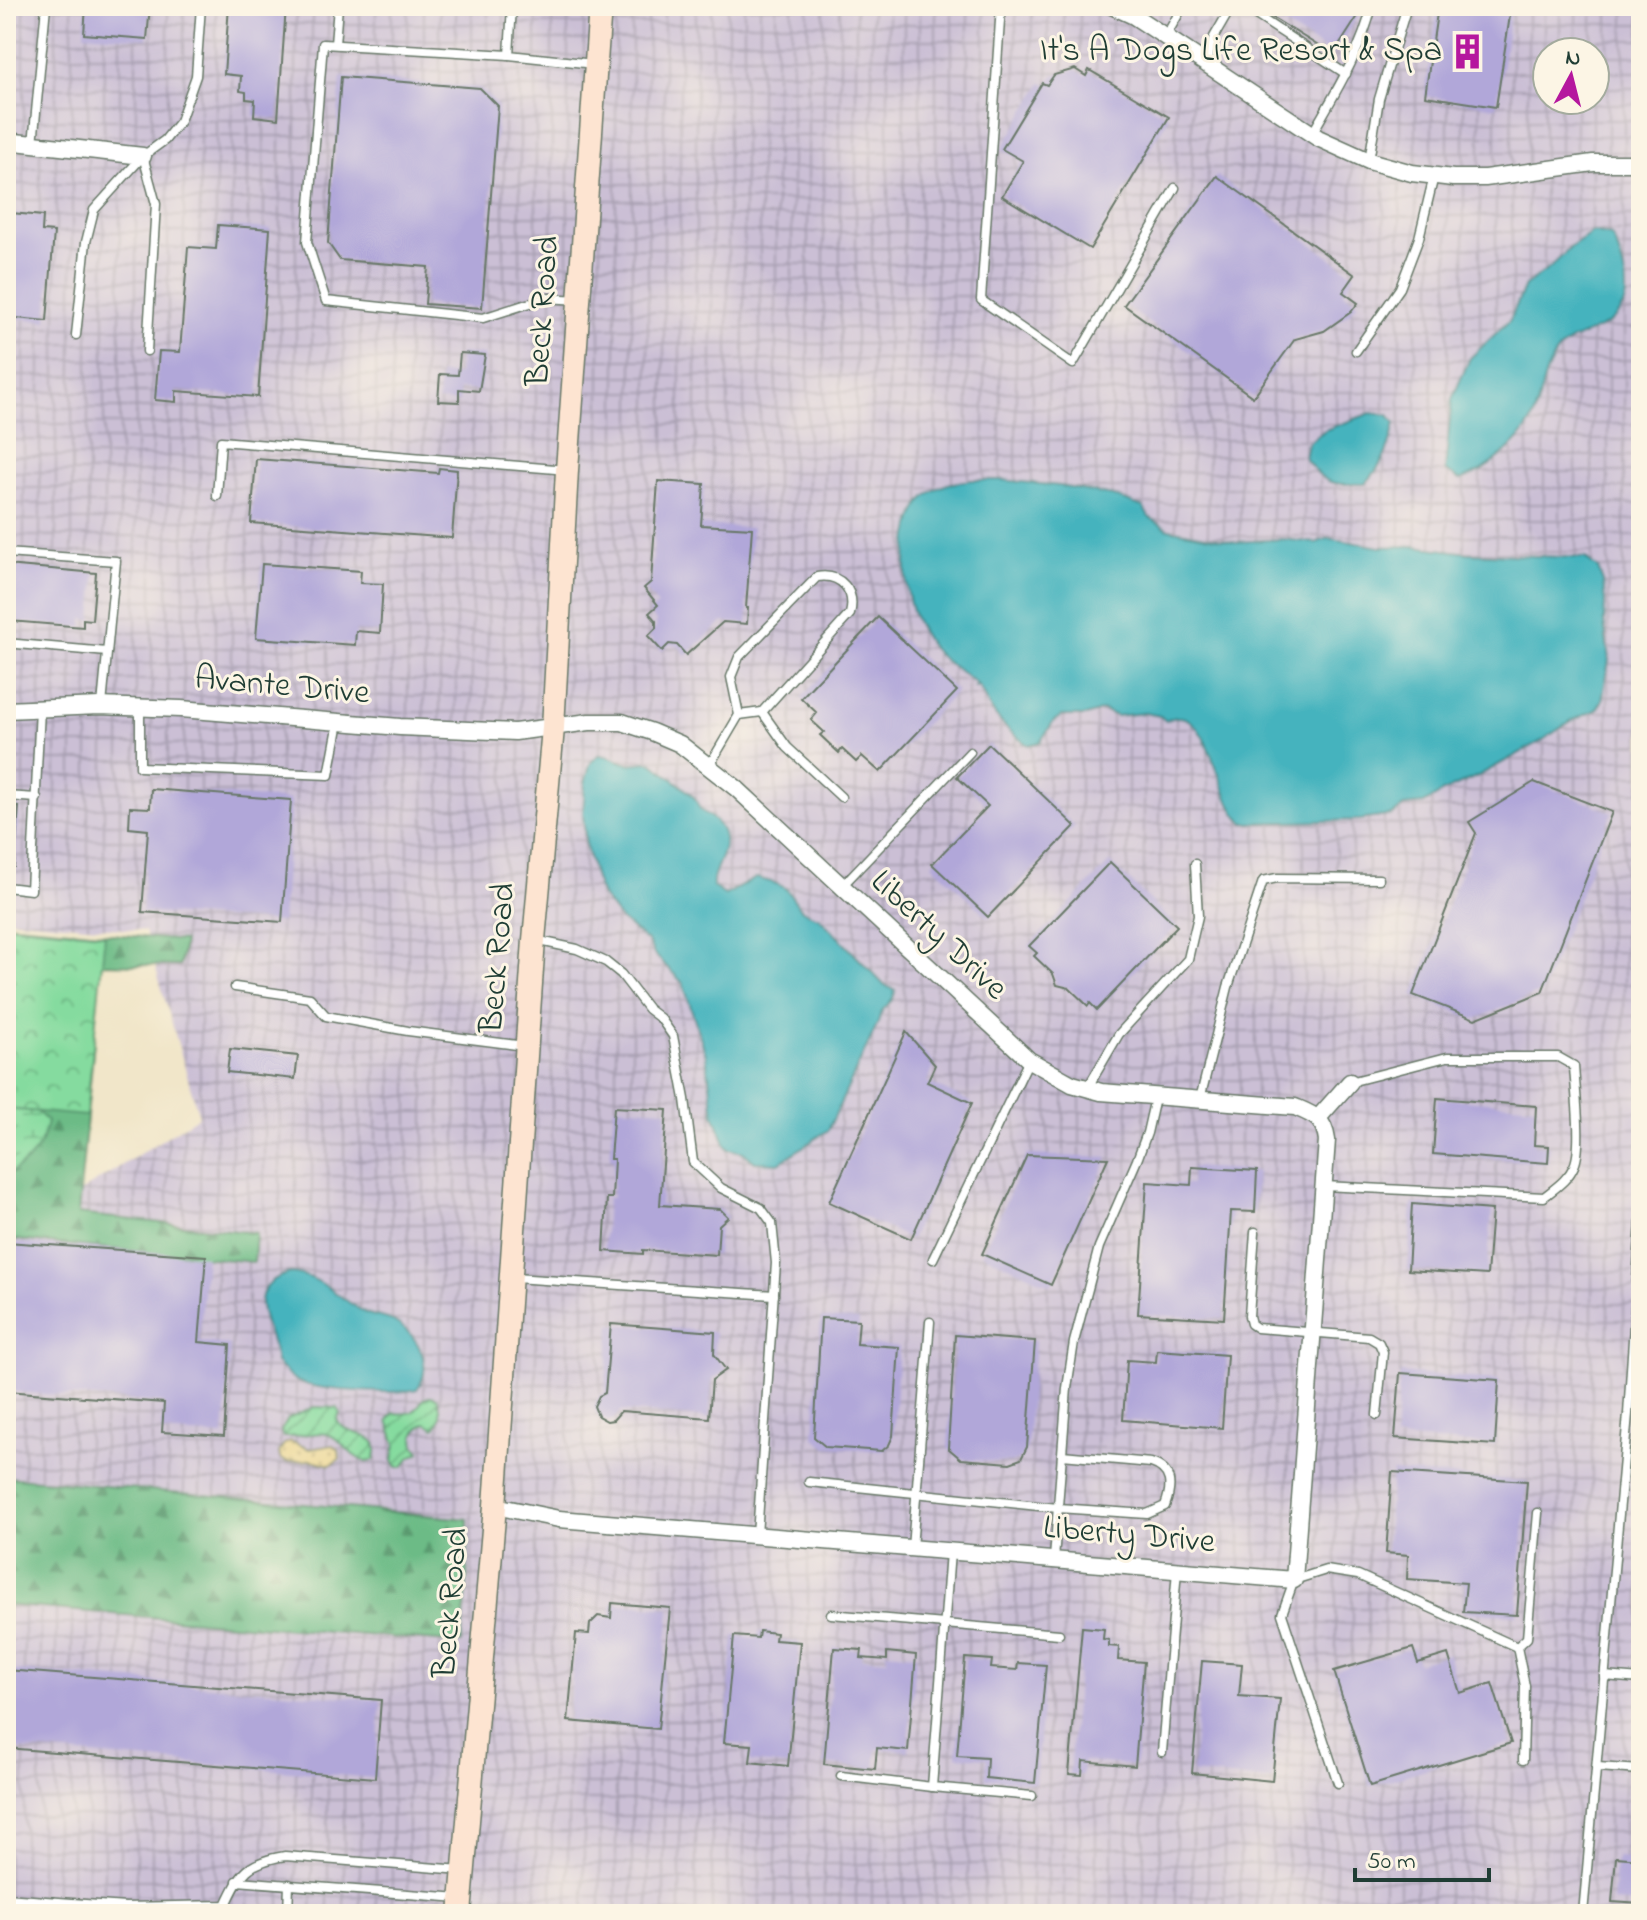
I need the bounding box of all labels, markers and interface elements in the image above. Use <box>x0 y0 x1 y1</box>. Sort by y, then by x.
place label: It's A Dogs Life Resort & Spa <box>1040 27 1442 77</box>
building icon: It's A Dogs Life Resort & Spa <box>1449 33 1487 71</box>
north arrow <box>1531 36 1611 116</box>
text: N <box>1564 42 1582 76</box>
street label: Beck Road <box>514 234 574 389</box>
street label: Avante Drive <box>192 654 372 720</box>
street label: Liberty Drive <box>858 859 1019 1014</box>
street label: Beck Road <box>467 881 530 1036</box>
street label: Liberty Drive <box>1041 1504 1218 1568</box>
street label: Beck Road <box>420 1526 483 1681</box>
scale bar <box>1355 1832 1489 1882</box>
text: 50 m <box>1367 1845 1416 1880</box>

